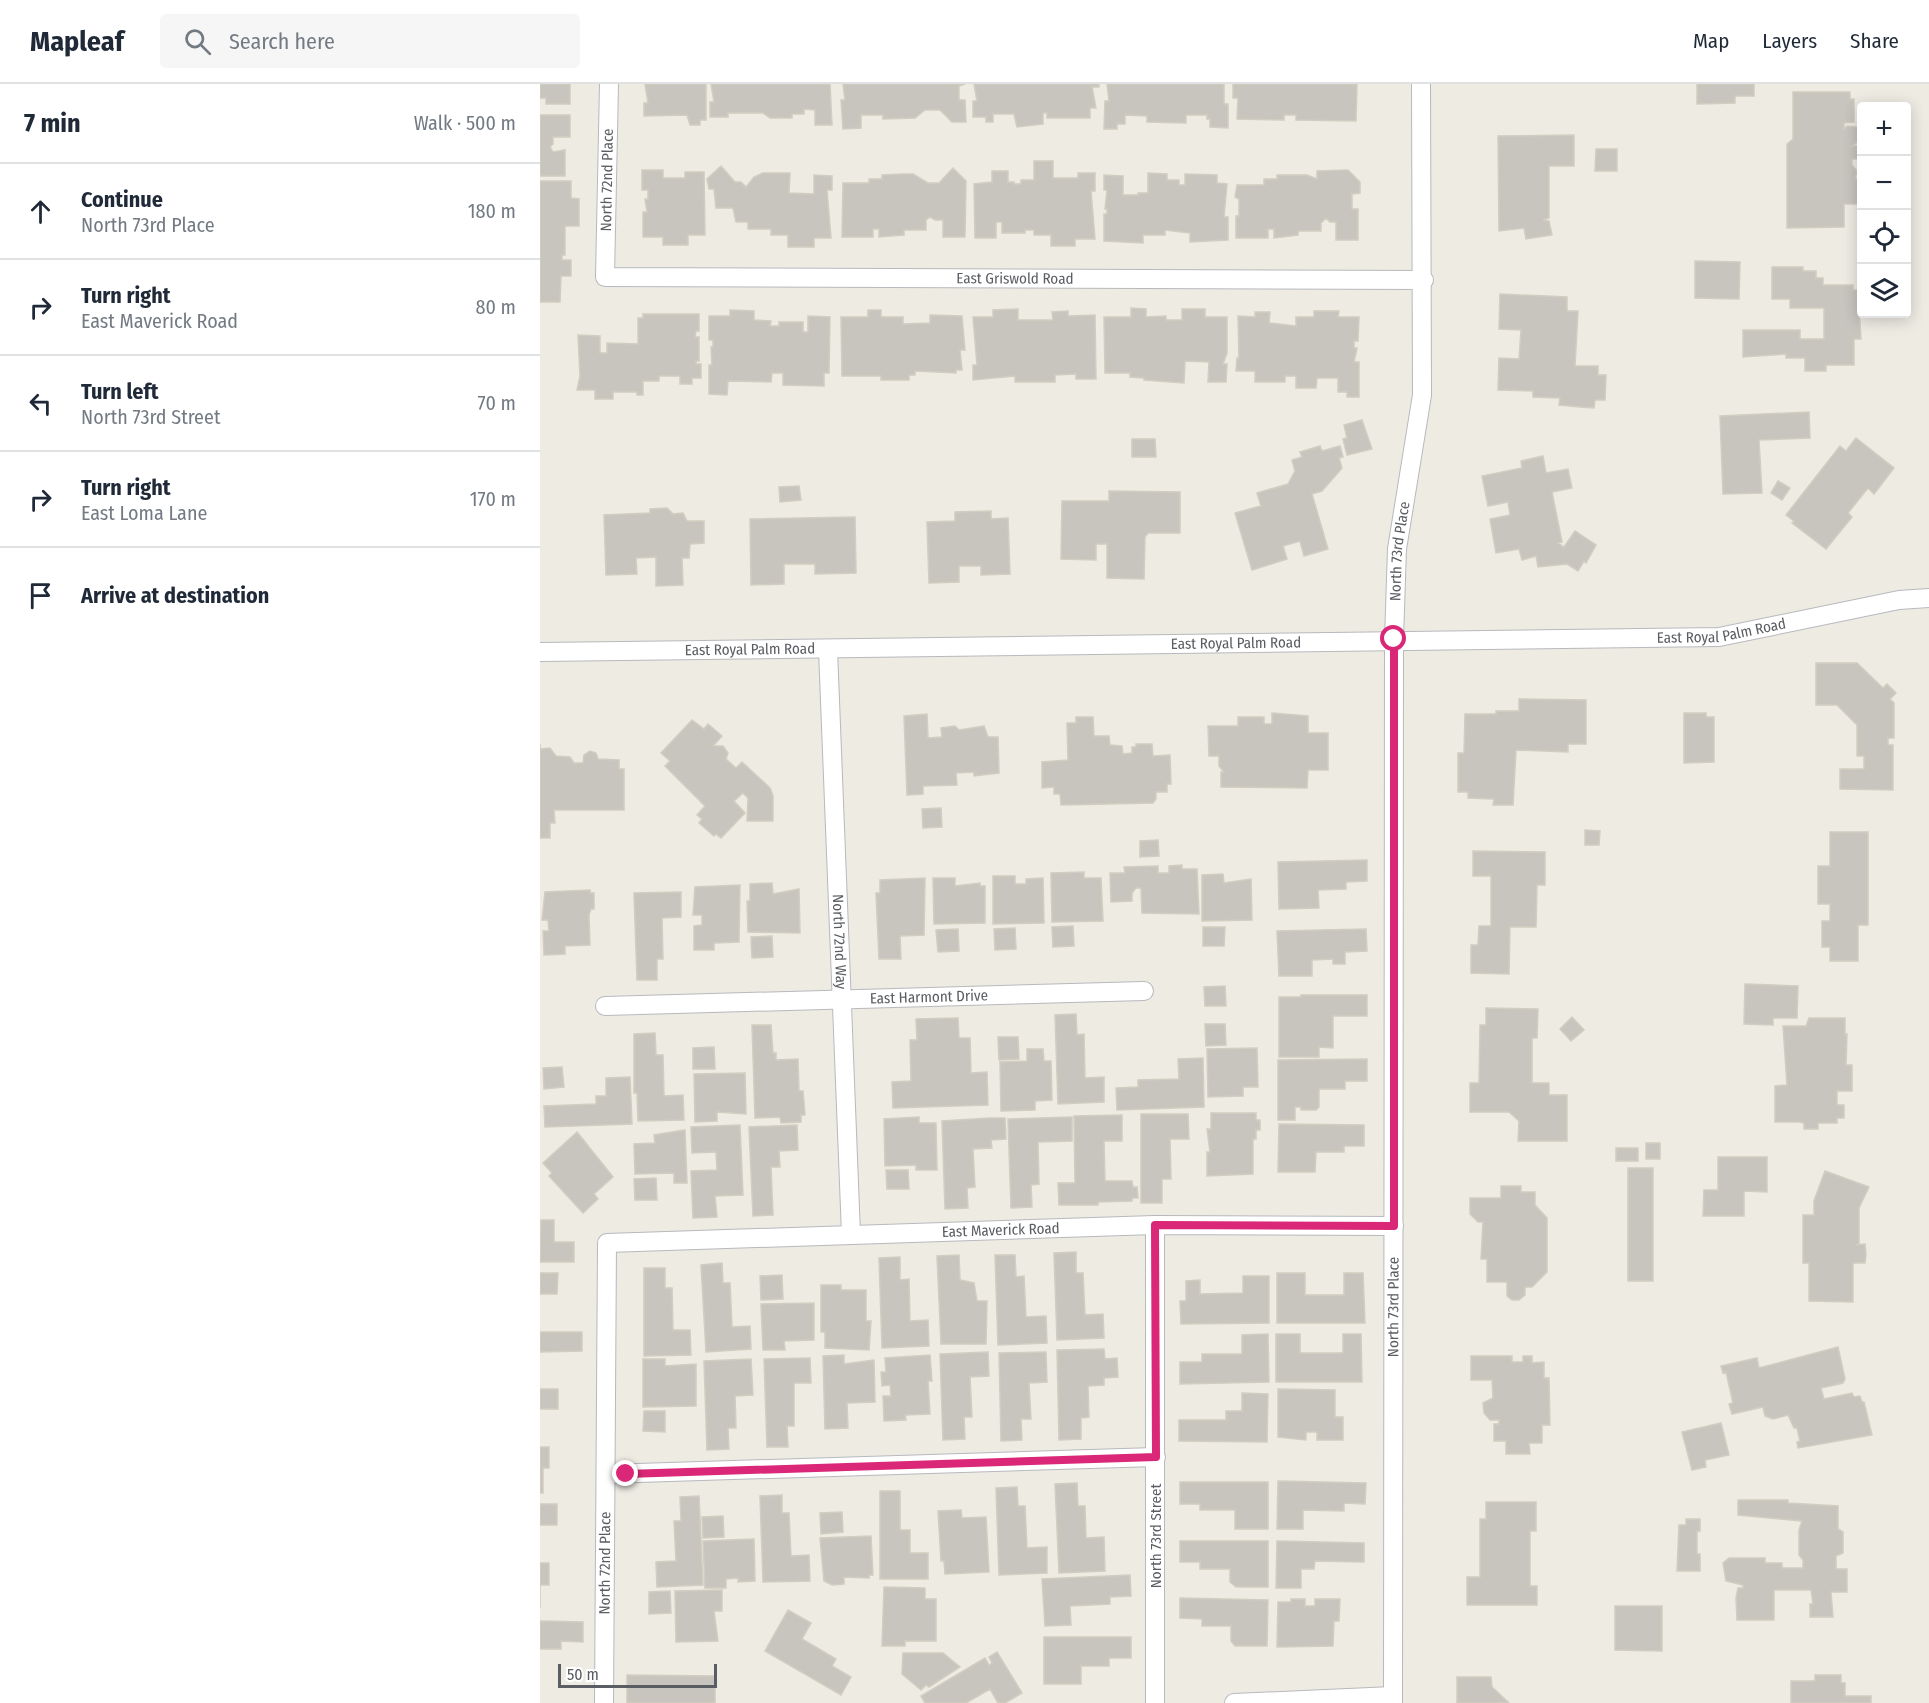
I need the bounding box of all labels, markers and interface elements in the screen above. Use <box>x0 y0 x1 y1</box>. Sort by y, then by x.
search box <box>160 14 580 68</box>
text: Mapleaf <box>30 25 124 58</box>
icon: search <box>181 25 214 58</box>
text: Search here <box>229 28 335 55</box>
text: Map <box>1693 28 1729 54</box>
text: Layers <box>1762 28 1817 54</box>
text: Share <box>1850 28 1899 54</box>
map controls <box>1857 102 1911 318</box>
button: + <box>1857 102 1911 156</box>
text: 7 min <box>24 108 81 139</box>
text: Walk · 500 m <box>414 111 516 135</box>
street label: North 72nd Place <box>597 128 617 232</box>
button: − <box>1857 156 1911 210</box>
text: Continue <box>81 186 163 213</box>
icon: ahead <box>24 195 57 228</box>
text: 180 m <box>468 199 516 223</box>
button: locate <box>1857 210 1911 264</box>
text: North 73rd Place <box>81 213 215 237</box>
button: layers <box>1857 264 1911 318</box>
street label: East Griswold Road <box>956 269 1074 288</box>
text: Turn right <box>81 282 170 309</box>
icon: right <box>24 291 57 324</box>
text: 80 m <box>476 295 516 319</box>
text: East Maverick Road <box>81 309 238 333</box>
text: Turn left <box>81 378 159 405</box>
icon: left <box>24 387 57 420</box>
text: 70 m <box>478 391 516 415</box>
text: North 73rd Street <box>81 405 220 429</box>
text: Turn right <box>81 474 170 501</box>
icon: right <box>24 483 57 516</box>
text: 170 m <box>470 487 516 511</box>
street label: North 73rd Place <box>1386 500 1414 601</box>
text: East Loma Lane <box>81 501 207 525</box>
icon: arrive <box>24 579 57 612</box>
text: Arrive at destination <box>81 582 269 609</box>
street label: East Royal Palm Road <box>1657 614 1788 647</box>
route start <box>1380 625 1406 651</box>
street label: East Royal Palm Road <box>1171 633 1301 653</box>
street label: East Royal Palm Road <box>685 639 815 659</box>
street label: North 72nd Way <box>829 894 850 990</box>
street label: East Harmont Drive <box>870 986 988 1008</box>
street label: East Maverick Road <box>942 1219 1060 1241</box>
street label: North 73rd Place <box>1384 1257 1402 1357</box>
route end <box>612 1460 638 1486</box>
street label: North 73rd Street <box>1147 1484 1165 1588</box>
street label: North 72nd Place <box>596 1511 614 1615</box>
scale bar <box>558 1661 717 1688</box>
text: 50 m <box>567 1665 599 1684</box>

